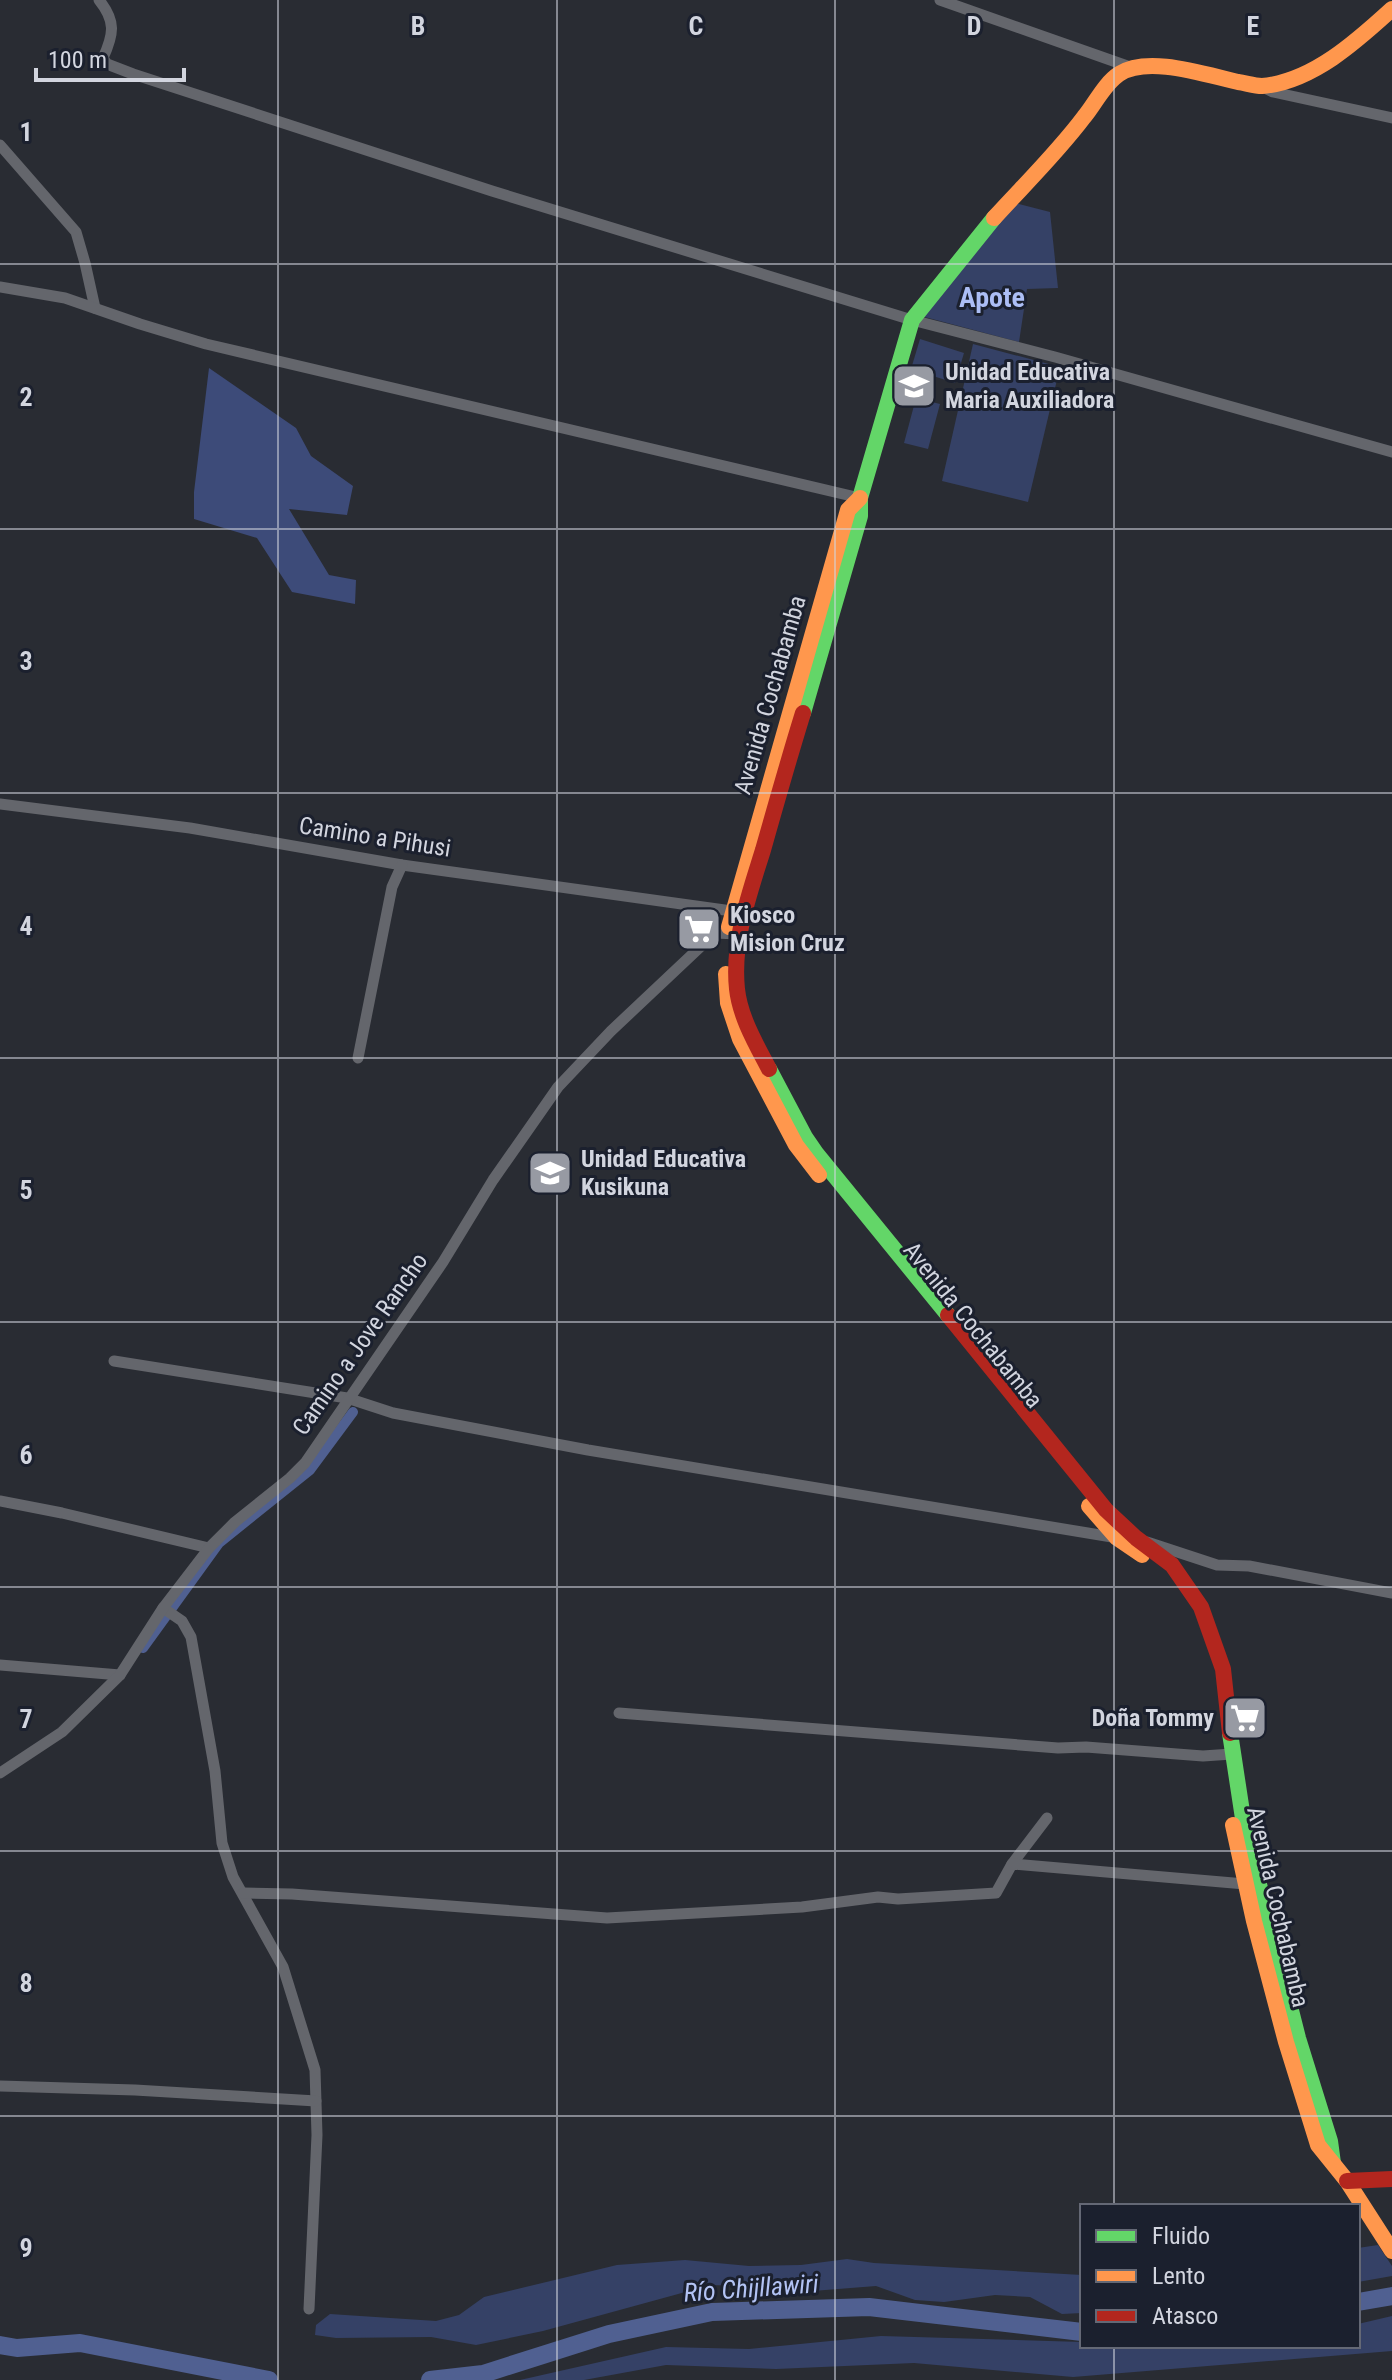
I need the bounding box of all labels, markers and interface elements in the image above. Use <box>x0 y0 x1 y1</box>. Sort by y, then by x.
text: B <box>411 11 425 41</box>
text: C <box>689 11 704 41</box>
text: D <box>967 11 981 41</box>
text: E <box>1247 11 1260 41</box>
scale bar <box>36 32 184 82</box>
text: 100 m <box>48 46 107 74</box>
text: 1 <box>19 117 33 147</box>
district label: Apote <box>959 281 1025 314</box>
place label: Unidad Educativa Maria Auxiliadora <box>945 358 1114 414</box>
school or university icon: Unidad Educativa Maria Auxiliadora <box>890 362 938 410</box>
text: 2 <box>19 382 33 412</box>
street label: Avenida Cochabamba <box>728 593 812 797</box>
text: 3 <box>19 646 33 676</box>
street label: Camino a Pihusi <box>297 811 453 863</box>
place label: Kiosco Mision Cruz <box>730 901 845 957</box>
supermarket icon: Kiosco Mision Cruz <box>675 905 723 953</box>
text: 4 <box>19 911 33 941</box>
place label: Unidad Educativa Kusikuna <box>581 1145 746 1201</box>
school or university icon: Unidad Educativa Kusikuna <box>526 1149 574 1197</box>
text: 5 <box>19 1175 33 1205</box>
street label: Avenida Cochabamba <box>898 1236 1048 1414</box>
street label: Camino a Jove Rancho <box>287 1248 433 1440</box>
text: 6 <box>19 1440 33 1470</box>
supermarket icon: Doña Tommy <box>1221 1694 1269 1742</box>
text: 7 <box>19 1704 33 1734</box>
place label: Doña Tommy <box>1092 1704 1214 1732</box>
street label: Avenida Cochabamba <box>1241 1804 1315 2010</box>
text: 8 <box>19 1968 33 1998</box>
legend <box>1080 2204 1360 2348</box>
text: Fluido <box>1152 2222 1210 2250</box>
text: 9 <box>19 2233 33 2263</box>
text: Lento <box>1152 2262 1205 2290</box>
water label: Río Chijllawiri <box>683 2268 820 2308</box>
text: Atasco <box>1152 2302 1218 2330</box>

